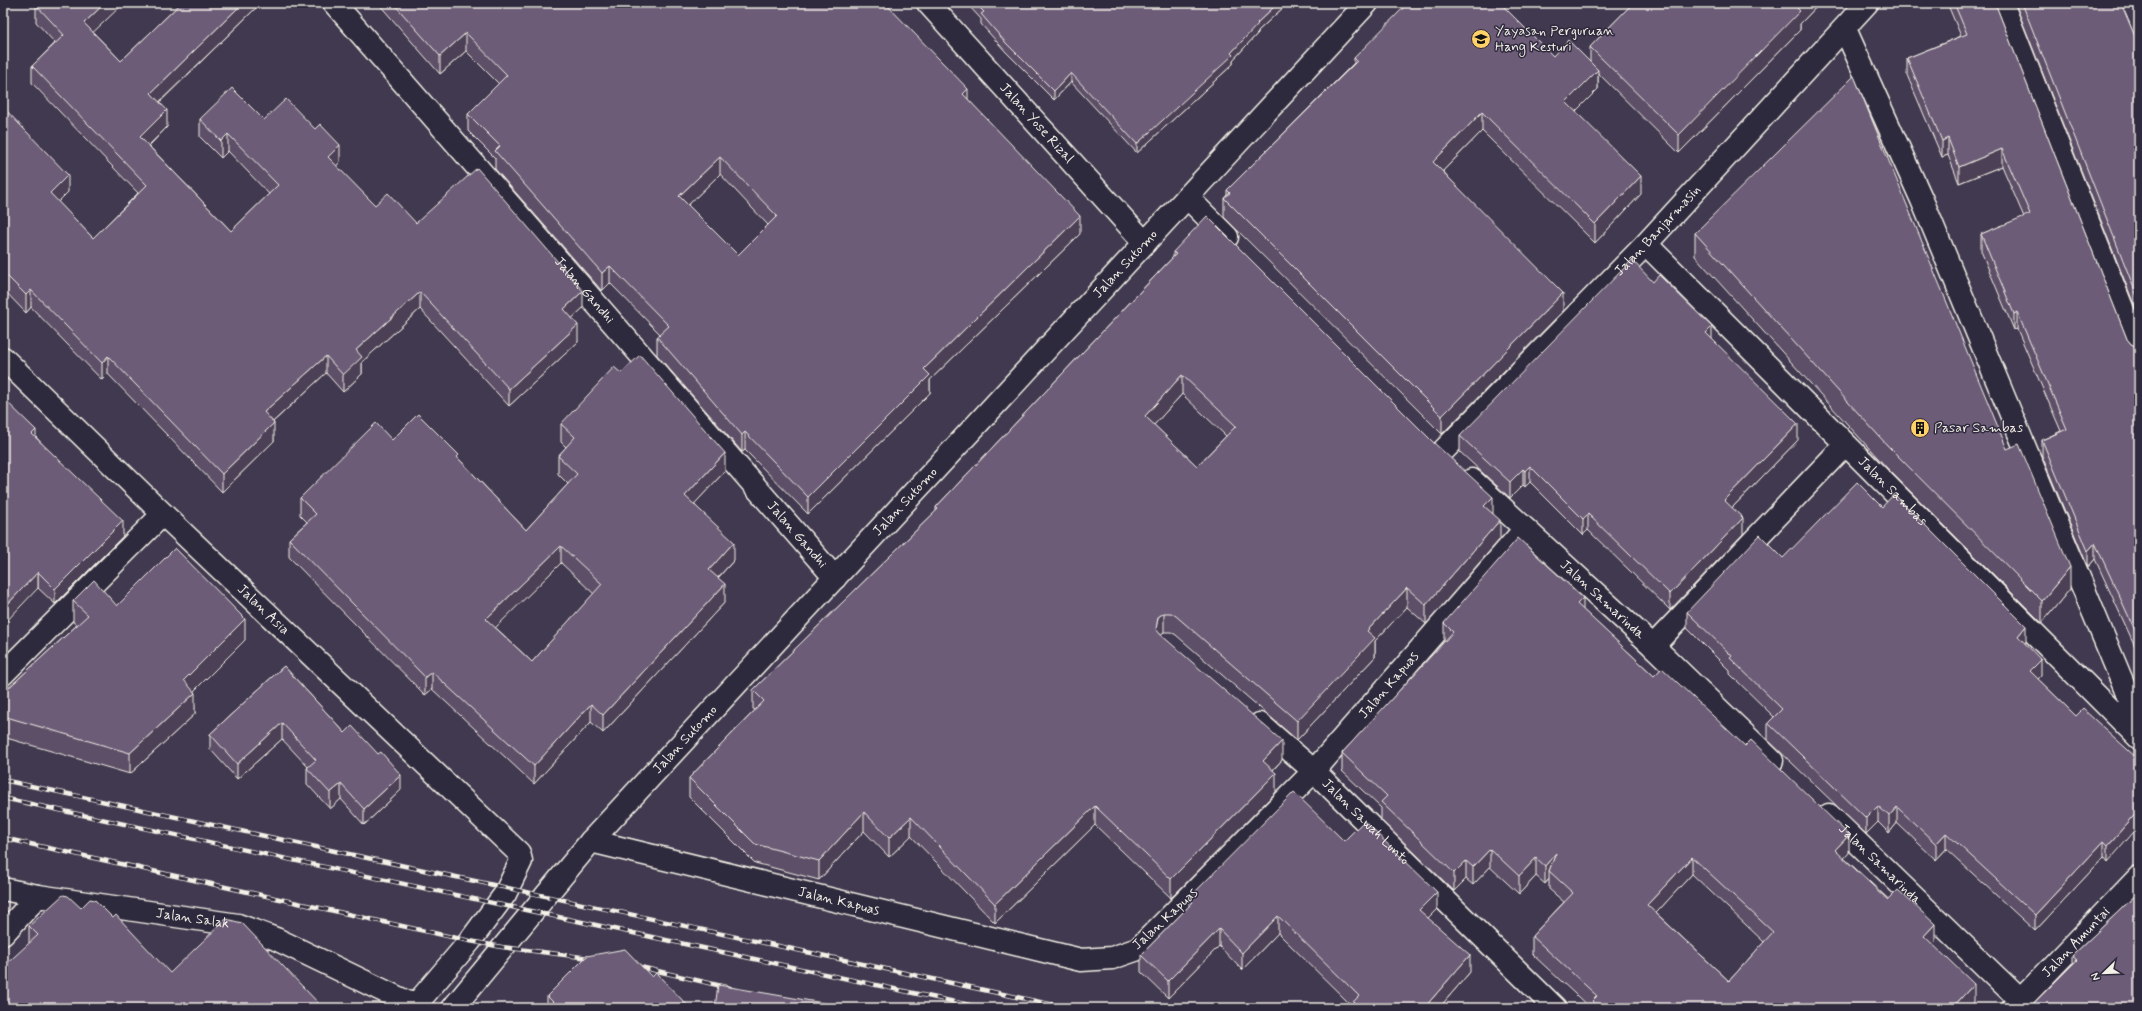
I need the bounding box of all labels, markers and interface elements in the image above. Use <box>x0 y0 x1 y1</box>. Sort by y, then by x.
place label: Yayasan Perguruan Hang Kesturi <box>1495 22 1614 57</box>
school or university icon: Yayasan Perguruan Hang Kesturi <box>1470 28 1492 50</box>
street label: Jalan Yose Rizal <box>996 79 1078 167</box>
street label: Jalan Banjarmasin <box>1610 181 1705 280</box>
street label: Jalan Sutomo <box>1089 226 1162 302</box>
street label: Jalan Gandhi <box>550 253 618 328</box>
building icon: Pasar Sambas <box>1909 417 1931 439</box>
place label: Pasar Sambas <box>1934 419 2023 437</box>
street label: Jalan Sambas <box>1854 453 1931 530</box>
street label: Jalan Sutomo <box>869 463 942 540</box>
street label: Jalan Gandhi <box>763 497 831 572</box>
street label: Jalan Samarinda <box>1556 556 1649 644</box>
street label: Jalan Asia <box>233 580 294 639</box>
street label: Jalan Kapuas <box>1355 647 1423 723</box>
street label: Jalan Sutomo <box>649 701 722 778</box>
street label: Jalan Sawah Lunto <box>1318 775 1413 869</box>
street label: Jalan Samarinda <box>1834 820 1926 909</box>
street label: Jalan Kapuas <box>796 883 882 920</box>
street label: Jalan Kapuas <box>1128 884 1202 954</box>
street label: Jalan Amuntai <box>2038 903 2114 982</box>
street label: Jalan Salak <box>155 904 231 933</box>
north arrow <box>2084 953 2124 993</box>
text: N <box>2088 970 2104 983</box>

